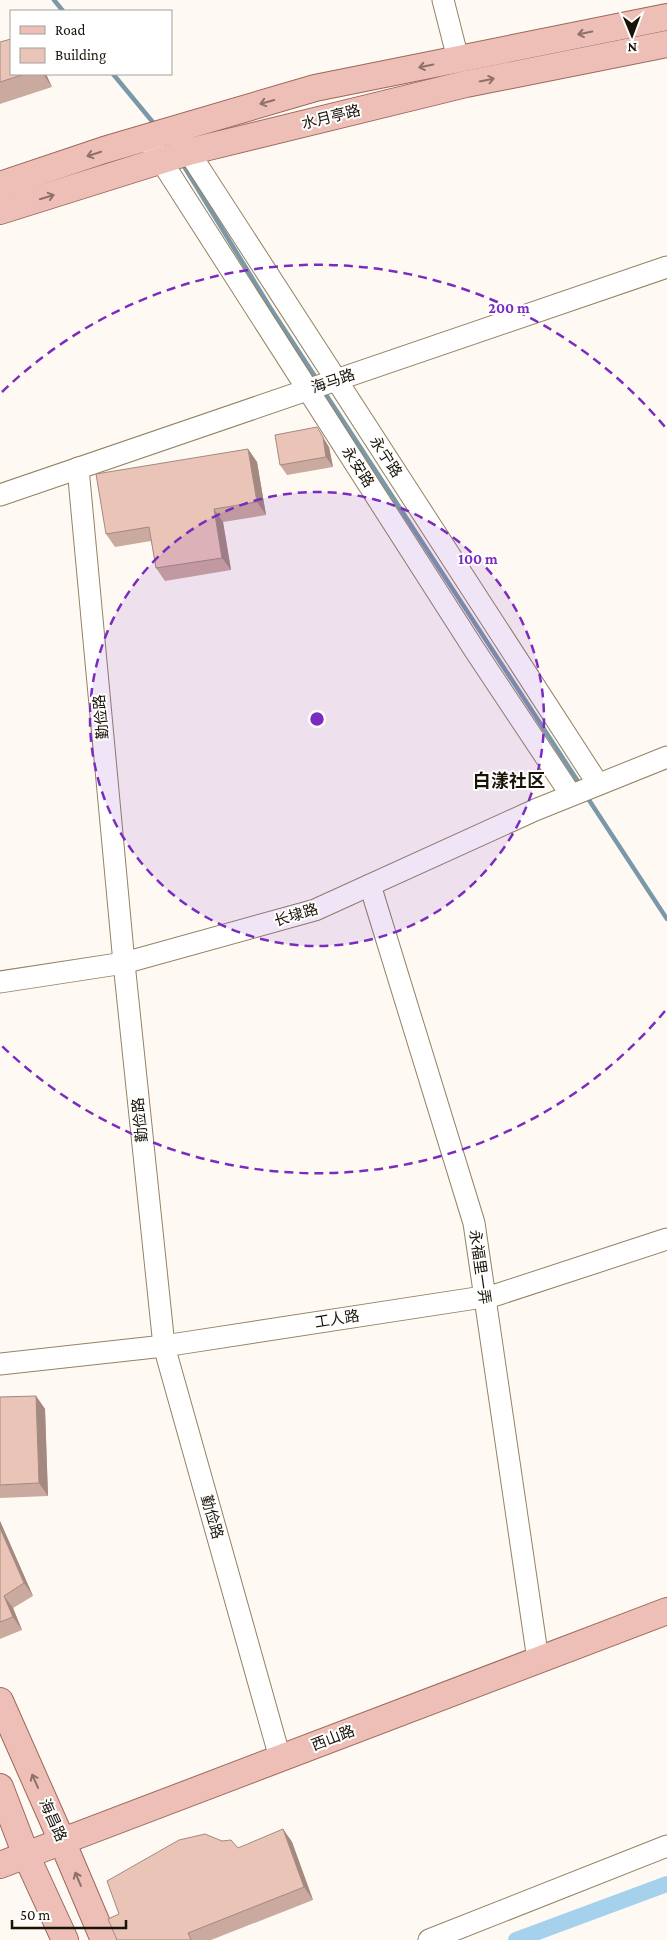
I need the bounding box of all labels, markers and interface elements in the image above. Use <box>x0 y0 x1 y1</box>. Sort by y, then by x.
legend <box>10 10 172 75</box>
north arrow <box>607 10 657 60</box>
text: Road <box>55 22 86 38</box>
one-way arrow <box>577 29 593 39</box>
text: N <box>627 40 637 56</box>
text: Building <box>55 47 106 64</box>
one-way arrow <box>418 61 434 71</box>
one-way arrow <box>478 75 494 84</box>
one-way arrow <box>260 98 276 107</box>
street label: 水月亭路 <box>300 102 362 132</box>
one-way arrow <box>86 150 102 159</box>
one-way arrow <box>38 191 54 201</box>
text: 200 m <box>488 300 530 316</box>
street label: 海马路 <box>309 366 357 396</box>
street label: 永宁路 <box>367 434 405 480</box>
street label: 永安路 <box>339 444 377 490</box>
text: 100 m <box>458 551 498 567</box>
street label: 勤俭路 <box>91 694 111 740</box>
centre of rings <box>308 710 326 728</box>
district label: 白漾社区 <box>473 771 545 791</box>
street label: 长埭路 <box>272 901 320 929</box>
street label: 勤俭路 <box>130 1097 150 1143</box>
street label: 永福里一弄 <box>467 1229 493 1305</box>
street label: 工人路 <box>314 1308 360 1330</box>
street label: 勤俭路 <box>198 1493 226 1541</box>
street label: 西山路 <box>309 1722 357 1754</box>
one-way arrow <box>30 1774 40 1789</box>
street label: 海昌路 <box>37 1796 69 1844</box>
one-way arrow <box>73 1872 82 1887</box>
scale bar <box>12 1898 126 1930</box>
text: 50 m <box>20 1907 50 1923</box>

